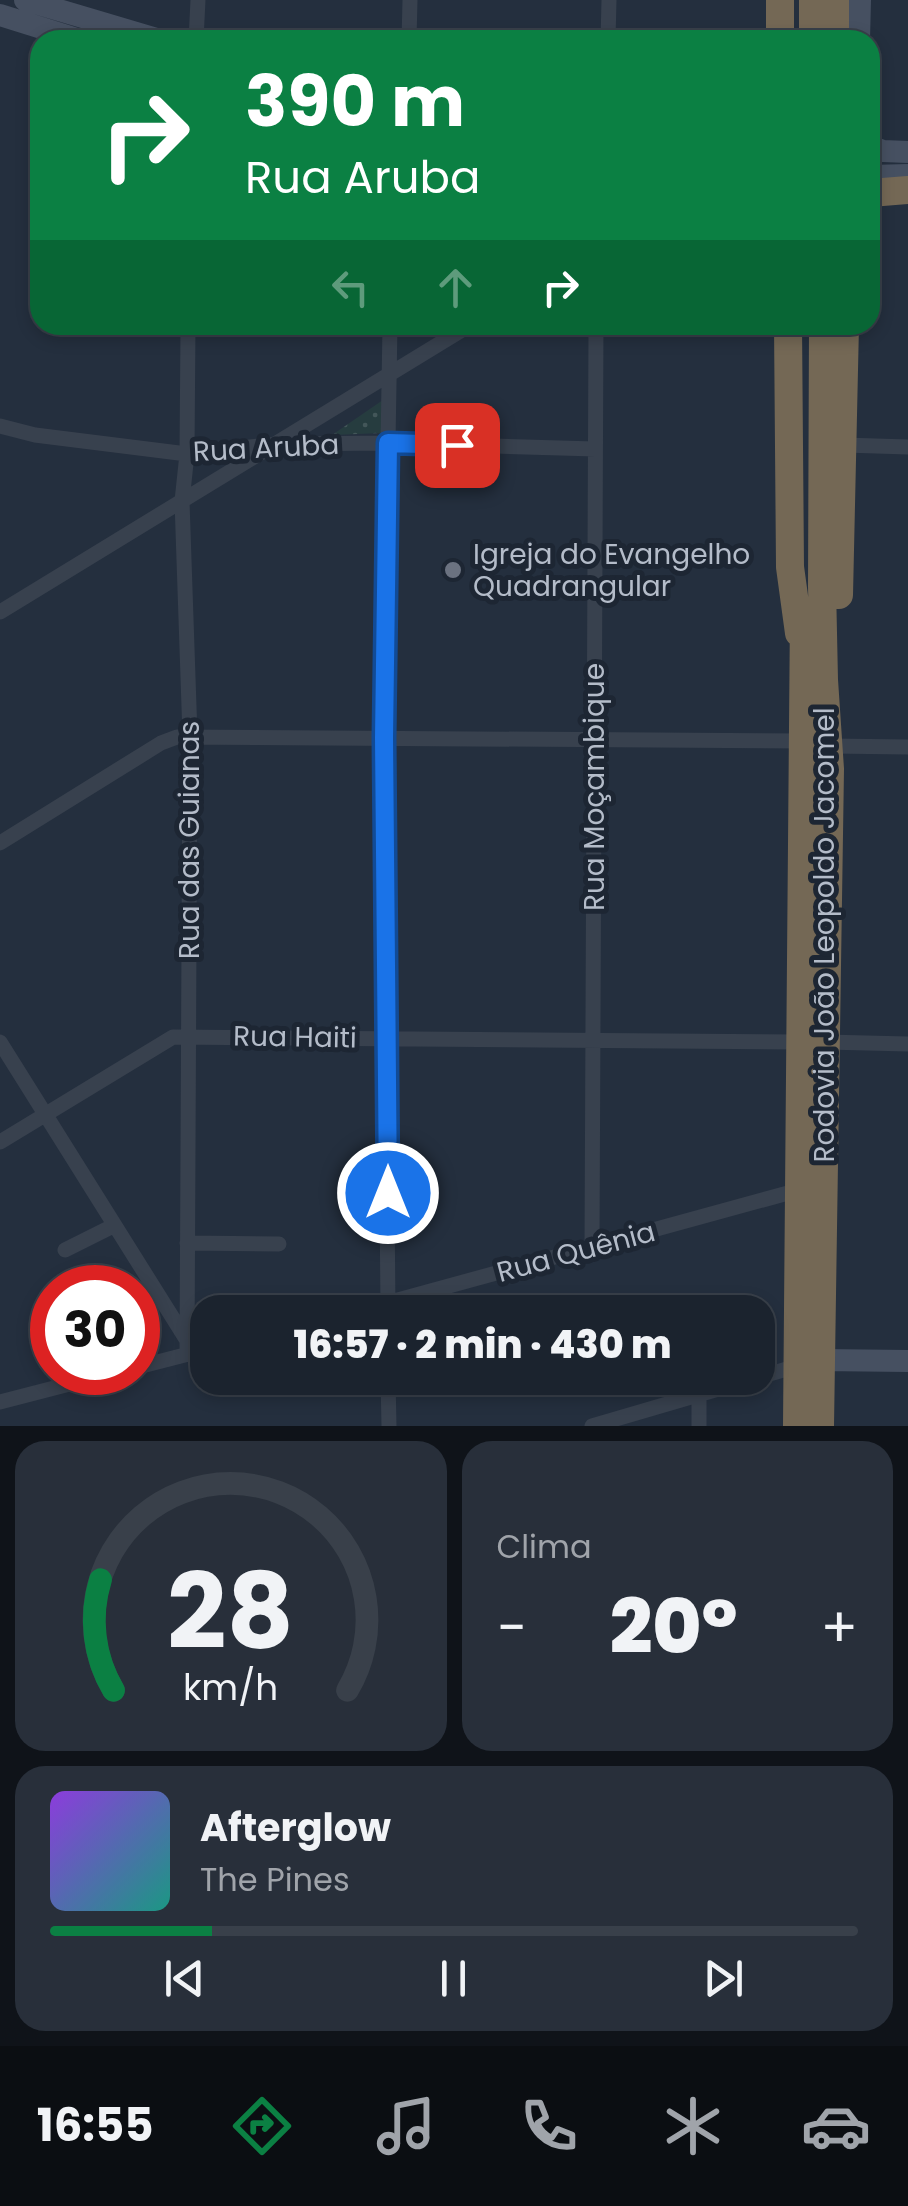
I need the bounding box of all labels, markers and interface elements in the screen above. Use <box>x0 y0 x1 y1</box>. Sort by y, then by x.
text: 390 m <box>245 52 465 151</box>
icon: right <box>80 70 210 200</box>
text: Rua Aruba <box>245 146 480 209</box>
icon: left <box>323 260 378 315</box>
icon: ahead <box>428 260 483 315</box>
icon: right <box>533 260 588 315</box>
pin <box>415 403 500 488</box>
icon: arrive <box>430 418 485 473</box>
street label: Rua Aruba <box>192 425 340 471</box>
place label: Igreja do Evangelho Quadrangular <box>473 535 750 606</box>
marker: Igreja do Evangelho Quadrangular <box>442 559 464 581</box>
street label: Rua Moçambique <box>575 663 614 911</box>
street label: Rodovia João Leopoldo Jacomel <box>805 707 844 1163</box>
street label: Rua das Guianas <box>170 721 209 959</box>
street label: Rua Haiti <box>233 1016 357 1058</box>
position arrow <box>336 1141 440 1245</box>
street label: Rua Quênia <box>493 1212 659 1292</box>
speed limit sign: 30 <box>30 1265 160 1395</box>
text: 16:57 · 2 min · 430 m <box>293 1318 672 1371</box>
text: Clima <box>497 1524 592 1569</box>
text: 28 <box>167 1539 294 1684</box>
text: 20° <box>610 1574 738 1679</box>
text: − <box>497 1589 527 1666</box>
text: + <box>820 1589 858 1666</box>
text: km/h <box>183 1662 278 1713</box>
text: Afterglow <box>200 1801 391 1854</box>
text: The Pines <box>200 1857 350 1902</box>
icon: previous <box>157 1951 212 2006</box>
icon: pause <box>426 1951 481 2006</box>
icon: next <box>696 1951 751 2006</box>
icon: directions <box>227 2091 297 2161</box>
icon: music <box>371 2091 441 2161</box>
icon: phone <box>514 2091 584 2161</box>
icon: climate <box>658 2091 728 2161</box>
icon: car <box>801 2091 871 2161</box>
text: 16:55 <box>37 2094 154 2157</box>

